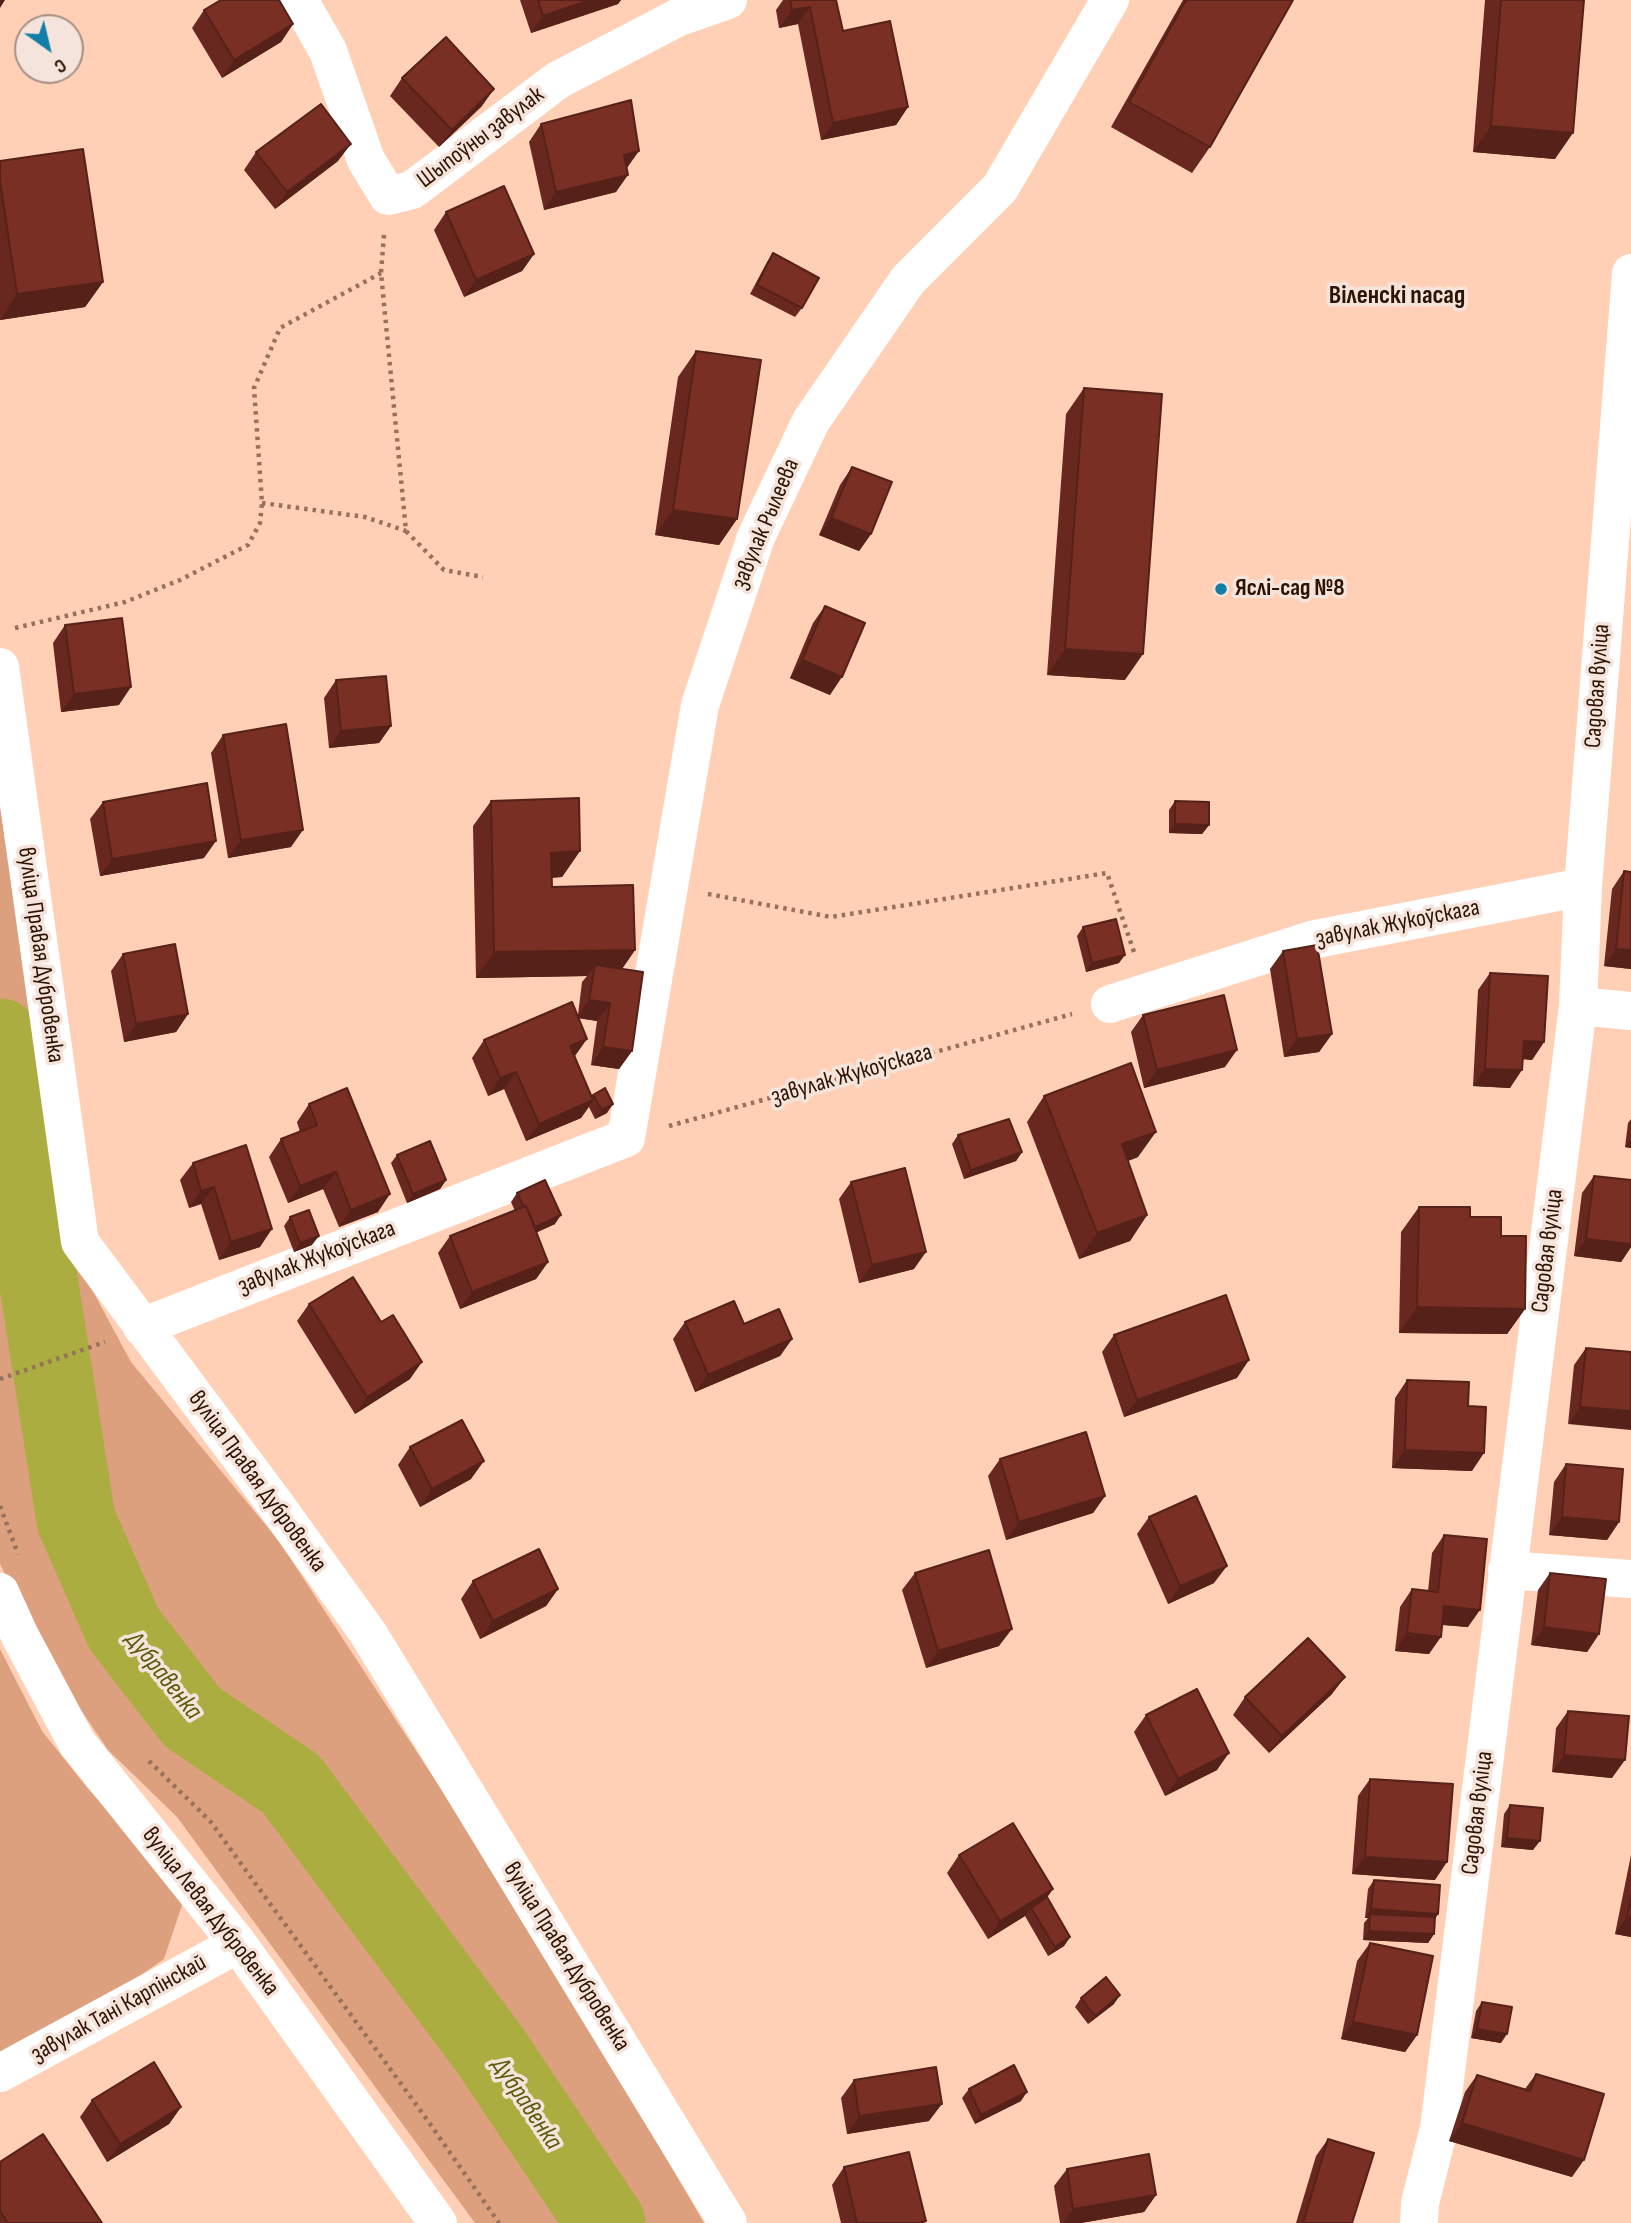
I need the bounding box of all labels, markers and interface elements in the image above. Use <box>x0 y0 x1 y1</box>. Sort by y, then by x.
north arrow <box>14 14 84 84</box>
text: С <box>49 53 70 77</box>
street label: Шыпоўны завулак <box>412 81 550 195</box>
district label: Віленскі пасад <box>1329 280 1465 312</box>
street label: завулак Рылеева <box>726 455 806 593</box>
place label: Яслі-сад №8 <box>1235 575 1345 603</box>
marker: Яслі-сад №8 <box>1213 581 1229 597</box>
street label: Садовая вуліца <box>1579 623 1617 749</box>
street label: вуліца Правая Дубровенка <box>11 846 69 1064</box>
street label: завулак Жукоўскага <box>1314 894 1482 954</box>
street label: завулак Жукоўскага <box>768 1038 936 1112</box>
street label: Садовая вуліца <box>1526 1188 1570 1314</box>
street label: завулак Жукоўскага <box>234 1215 400 1301</box>
street label: вуліца Правая Дубровенка <box>182 1386 332 1578</box>
water label: Дубравенка <box>118 1626 208 1726</box>
street label: Садовая вуліца <box>1456 1750 1500 1876</box>
street label: вуліца Левая Дубровенка <box>135 1822 285 2002</box>
street label: вуліца Правая Дубровенка <box>496 1857 636 2057</box>
street label: завулак Тані Карпінскай <box>26 1949 212 2069</box>
water label: Дубравенка <box>484 2052 568 2156</box>

